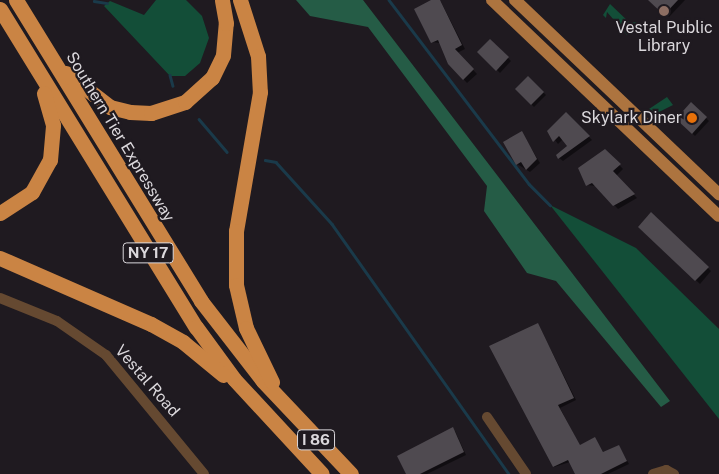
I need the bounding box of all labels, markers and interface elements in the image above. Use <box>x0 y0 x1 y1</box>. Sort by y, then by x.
marker: Vestal Public Library <box>658 5 670 17</box>
place label: Vestal Public Library <box>615 18 713 56</box>
street label: Southern Tier Expressway <box>62 49 178 225</box>
place label: Skylark Diner <box>581 108 682 128</box>
marker: Skylark Diner <box>686 112 698 124</box>
road number: NY 17 <box>122 240 174 266</box>
street label: Vestal Road <box>111 341 183 421</box>
road number: I 86 <box>296 428 336 452</box>

